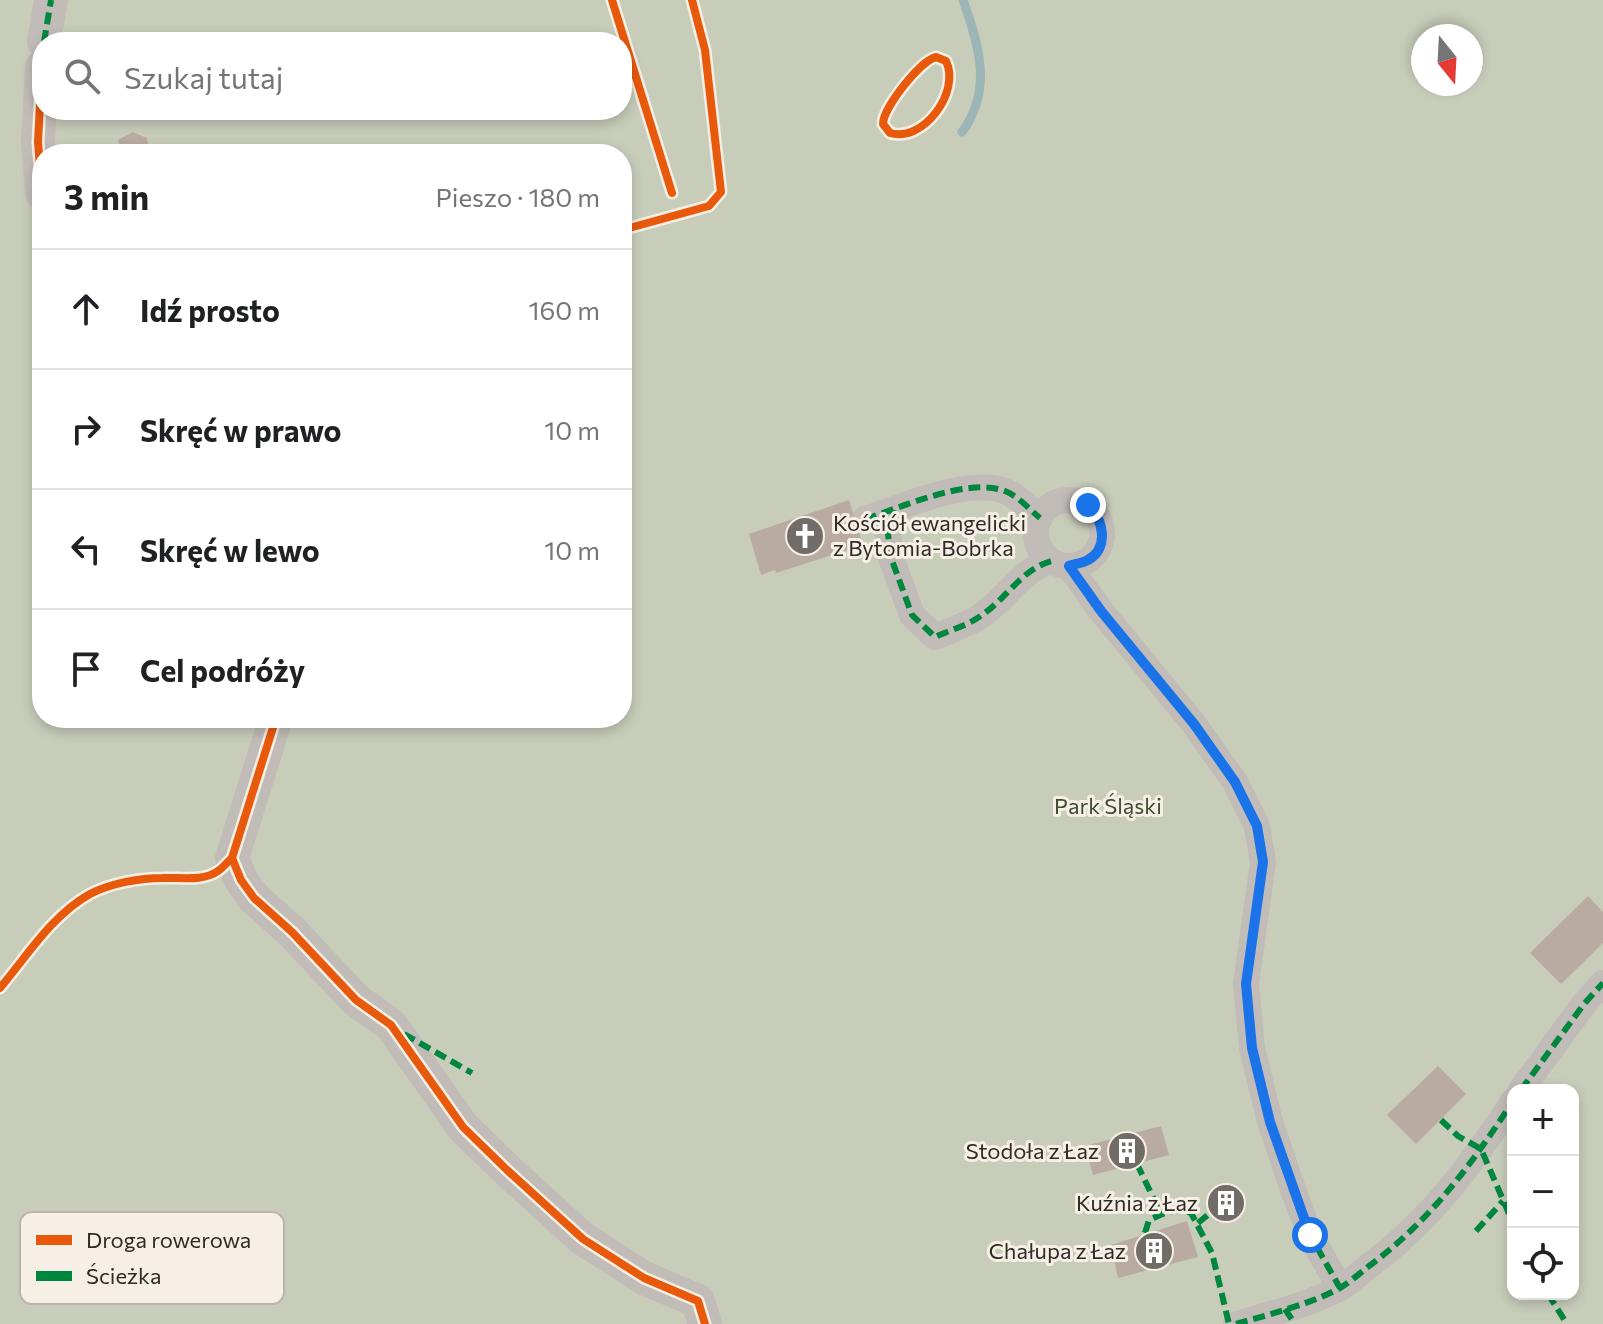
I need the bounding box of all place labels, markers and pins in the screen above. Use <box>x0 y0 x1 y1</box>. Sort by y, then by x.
place label: Kościół ewangelicki z Bytomia-Bobrka <box>833 509 1026 561</box>
church icon: Kościół ewangelicki z Bytomia-Bobrka <box>784 515 826 557</box>
building icon: Stodoła z Łaz <box>1106 1130 1148 1172</box>
place label: Stodoła z Łaz <box>966 1137 1099 1164</box>
building icon: Kuźnia z Łaz <box>1205 1182 1247 1224</box>
place label: Kuźnia z Łaz <box>1076 1189 1198 1216</box>
building icon: Chałupa z Łaz <box>1133 1230 1175 1272</box>
place label: Chałupa z Łaz <box>989 1237 1126 1264</box>

